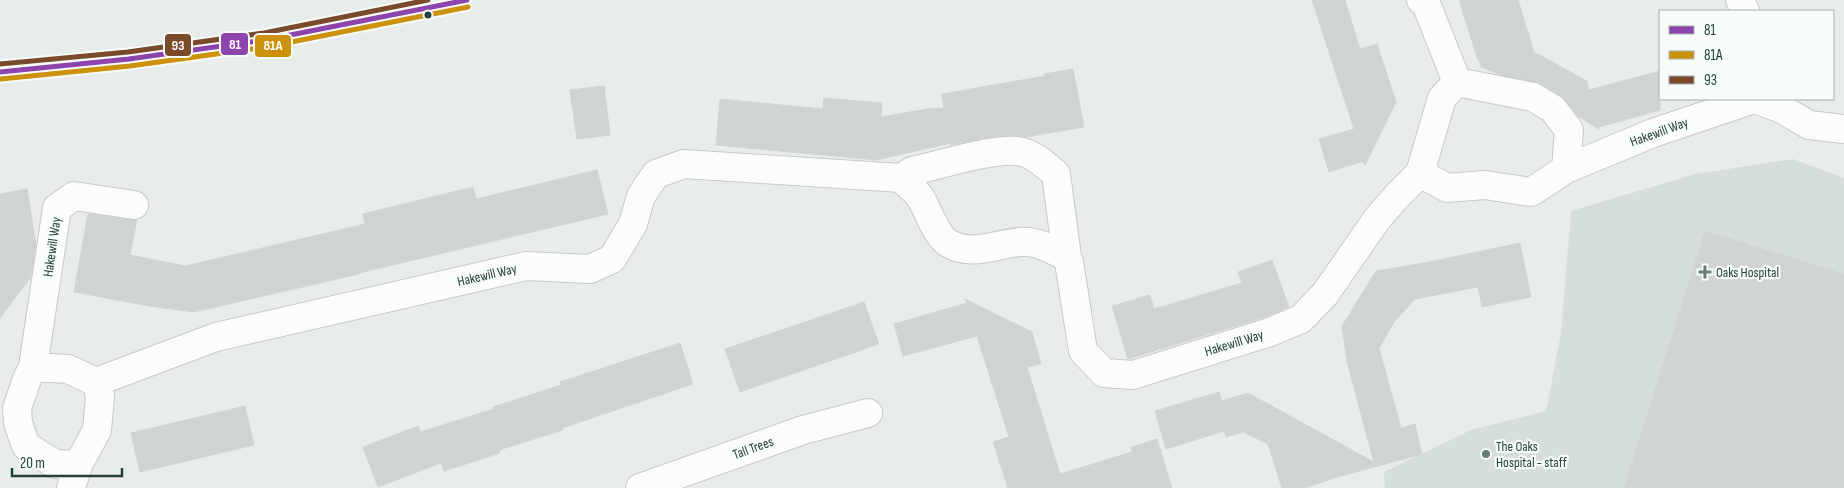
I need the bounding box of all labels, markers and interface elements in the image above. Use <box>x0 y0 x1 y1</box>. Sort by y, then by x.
unlabelled marker <box>423 10 433 20</box>
legend <box>1659 10 1834 100</box>
text: 81 <box>1704 21 1717 40</box>
line badge: 81 <box>220 32 249 56</box>
line badge: 93 <box>164 33 192 57</box>
line badge: 81A <box>254 34 292 58</box>
text: 81 <box>229 36 242 53</box>
text: 93 <box>172 37 184 54</box>
text: 81A <box>263 37 283 54</box>
text: 81A <box>1704 46 1723 65</box>
text: 93 <box>1704 71 1717 90</box>
street label: Hakewill Way <box>1628 113 1691 150</box>
street label: Hakewill Way <box>39 215 65 278</box>
street label: Hakewill Way <box>456 260 519 290</box>
place label: Oaks Hospital <box>1716 264 1779 281</box>
marker: Oaks Hospital <box>1698 265 1712 279</box>
street label: Hakewill Way <box>1203 326 1266 360</box>
street label: Tall Trees <box>730 433 776 463</box>
place label: The Oaks Hospital - staff <box>1496 438 1568 471</box>
scale bar <box>12 446 122 478</box>
marker: The Oaks Hospital - staff <box>1480 448 1492 460</box>
text: 20 m <box>20 454 45 473</box>

